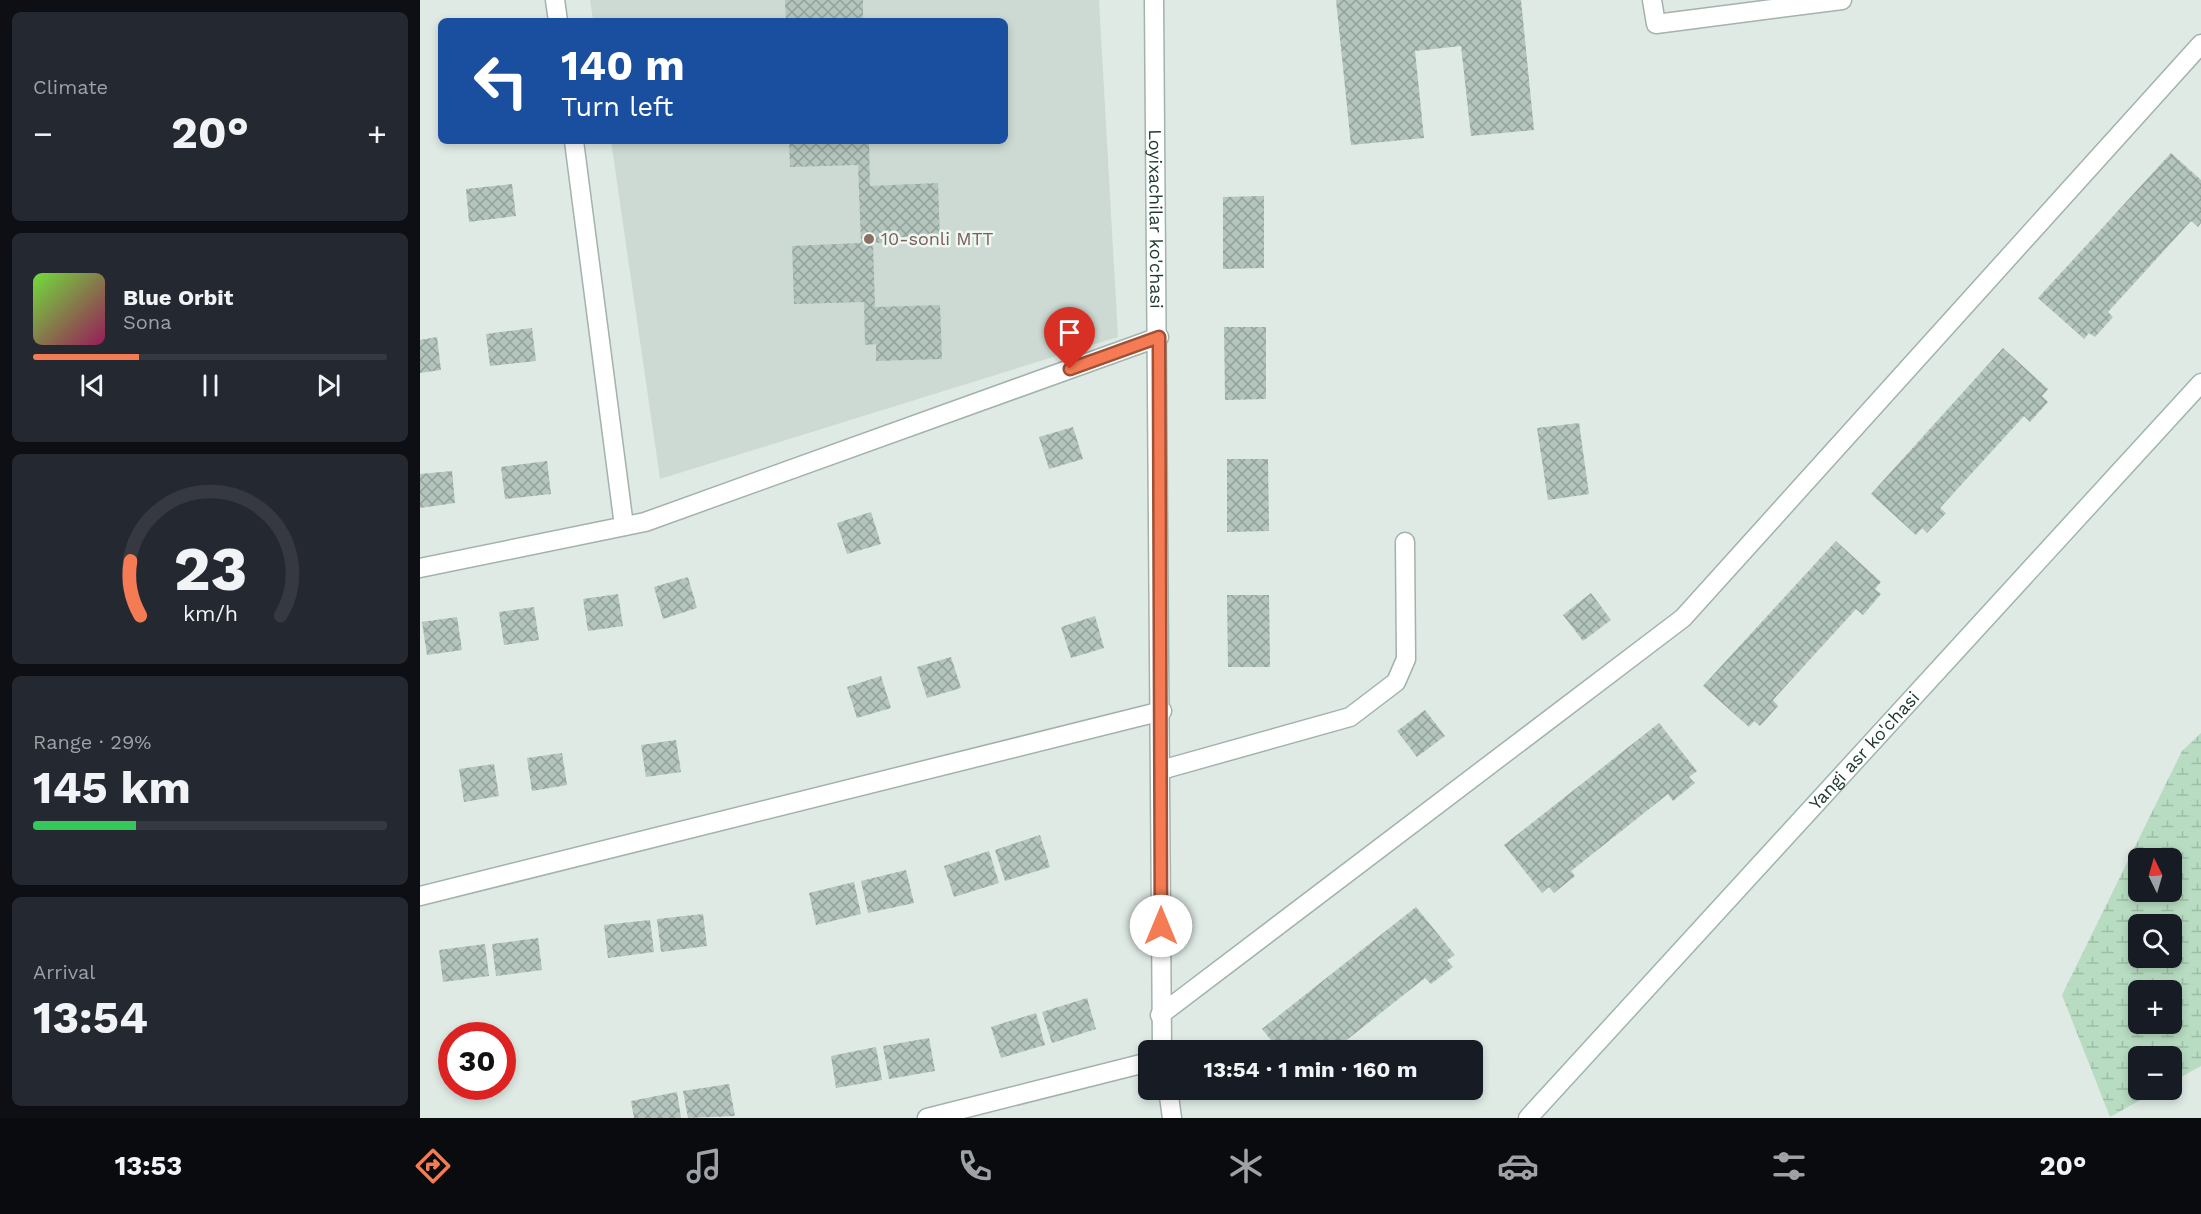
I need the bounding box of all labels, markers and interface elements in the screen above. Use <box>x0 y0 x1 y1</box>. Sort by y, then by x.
text: 140 m <box>561 41 685 90</box>
icon: left <box>462 42 540 120</box>
text: Climate <box>33 75 108 99</box>
text: Turn left <box>561 91 673 123</box>
text: 20° <box>171 106 249 159</box>
text: − <box>33 114 53 153</box>
text: + <box>367 114 387 153</box>
street label: Loyixachilar ko'chasi <box>1145 129 1167 309</box>
place label: 10-sonli MTT <box>881 228 994 249</box>
marker: 10-sonli MTT <box>862 232 876 246</box>
text: Blue Orbit <box>123 285 233 310</box>
pin <box>1044 307 1095 369</box>
text: Sona <box>123 310 172 334</box>
icon: arrive <box>1053 316 1086 349</box>
icon: previous <box>76 369 109 402</box>
icon: pause <box>194 369 227 402</box>
icon: next <box>312 369 345 402</box>
text: 23 <box>173 532 247 605</box>
text: km/h <box>182 601 238 626</box>
street label: Yangi asr ko'chasi <box>1804 687 1923 814</box>
text: Range · 29% <box>33 730 151 754</box>
text: 145 km <box>33 761 191 814</box>
north arrow <box>2128 848 2182 902</box>
map controls <box>2128 848 2182 1100</box>
position arrow <box>1129 894 1193 958</box>
button: search <box>2128 914 2182 968</box>
text: Arrival <box>33 960 95 984</box>
button: + <box>2128 980 2182 1034</box>
text: 13:54 <box>33 991 148 1044</box>
speed limit sign: 30 <box>438 1022 516 1100</box>
button: − <box>2128 1046 2182 1100</box>
text: 13:54 · 1 min · 160 m <box>1204 1057 1417 1082</box>
icon: directions <box>412 1145 454 1187</box>
icon: music <box>683 1145 725 1187</box>
icon: phone <box>954 1145 996 1187</box>
icon: climate <box>1225 1145 1267 1187</box>
icon: car <box>1497 1145 1539 1187</box>
icon: filters <box>1768 1145 1810 1187</box>
text: 13:53 <box>115 1150 182 1182</box>
text: 20° <box>2039 1150 2086 1182</box>

